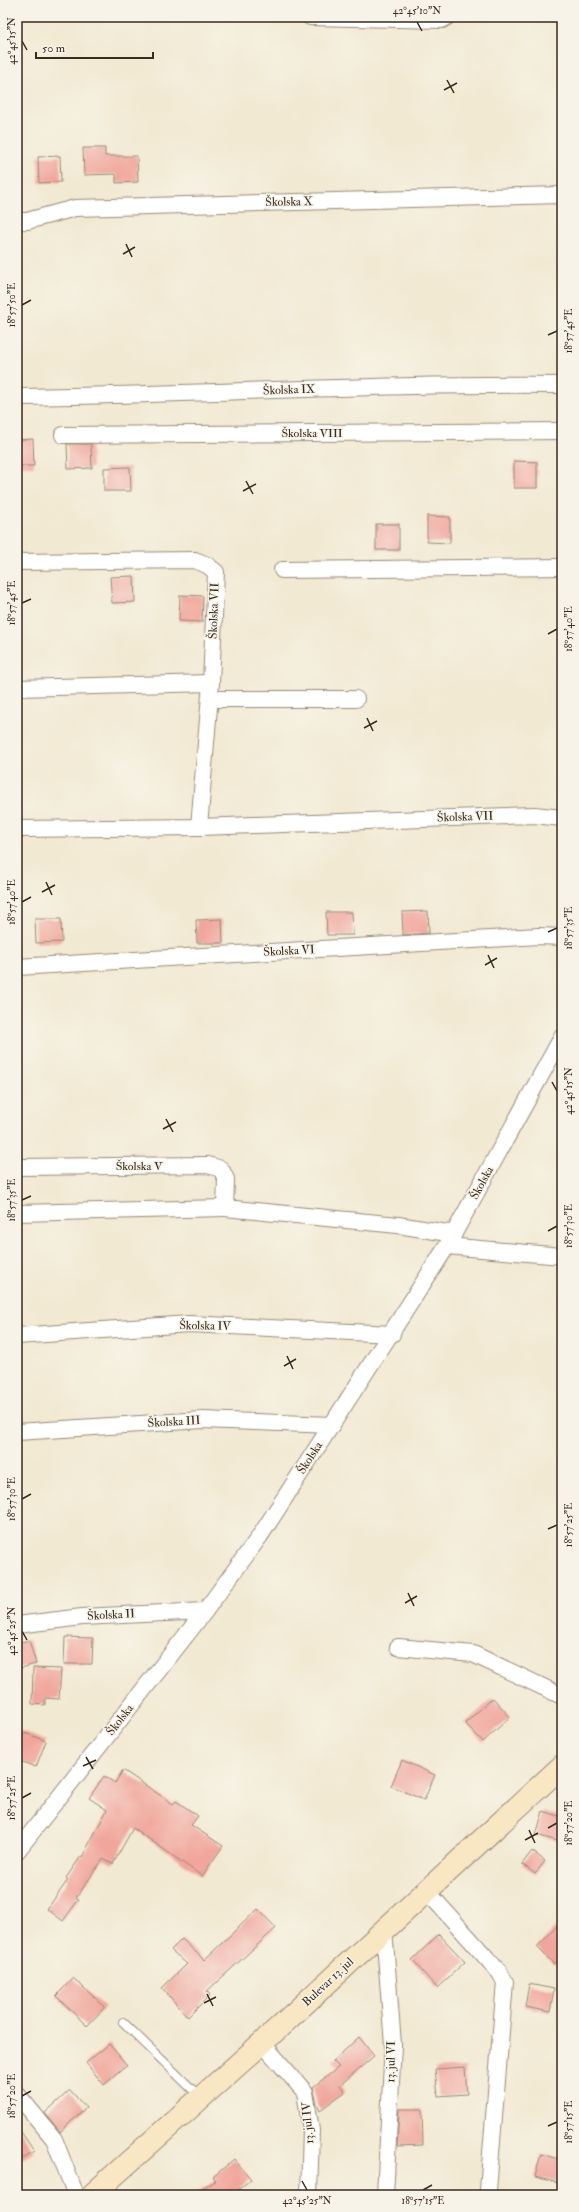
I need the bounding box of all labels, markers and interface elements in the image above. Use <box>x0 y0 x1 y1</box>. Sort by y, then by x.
text: 42°45'10"N <box>393 5 441 17</box>
text: 42°45'15"N <box>6 17 18 65</box>
scale bar <box>36 34 153 60</box>
text: 50 m <box>42 41 66 56</box>
street label: Školska X <box>265 194 314 210</box>
text: 18°57'50"E <box>6 283 18 327</box>
text: 18°57'45"E <box>563 309 575 353</box>
street label: Školska IX <box>263 382 316 398</box>
street label: Školska VIII <box>281 426 343 441</box>
text: 18°57'45"E <box>6 581 18 625</box>
street label: Školska VII <box>206 582 222 639</box>
text: 18°57'40"E <box>563 606 575 652</box>
street label: Školska VII <box>437 809 494 825</box>
text: 18°57'40"E <box>6 879 18 925</box>
text: 18°57'35"E <box>563 906 575 950</box>
street label: Školska VI <box>263 942 315 960</box>
text: 42°45'15"N <box>563 1067 575 1115</box>
street label: Školska V <box>116 1159 163 1174</box>
street label: Školska <box>467 1163 498 1202</box>
text: 18°57'35"E <box>6 1178 18 1222</box>
text: 18°57'30"E <box>563 1204 575 1248</box>
street label: Školska IV <box>179 1318 231 1334</box>
street label: Školska III <box>147 1413 201 1431</box>
street label: Školska <box>294 1438 327 1477</box>
text: 18°57'30"E <box>6 1477 18 1521</box>
text: 18°57'25"E <box>563 1503 575 1547</box>
text: 42°45'25"N <box>6 1606 18 1656</box>
street label: Školska II <box>87 1606 135 1624</box>
street label: Školska <box>103 1700 138 1739</box>
text: 18°57'25"E <box>6 1776 18 1820</box>
text: 18°57'20"E <box>563 1800 575 1846</box>
street label: Bulevar 13. jul <box>299 1954 357 2010</box>
street label: 13. jul VI <box>383 2041 399 2083</box>
text: 18°57'20"E <box>6 2073 18 2119</box>
street label: 13. jul IV <box>299 2101 317 2144</box>
text: 18°57'15"E <box>563 2101 575 2143</box>
text: 42°45'25"N <box>282 2195 332 2207</box>
text: 18°57'15"E <box>402 2195 444 2207</box>

